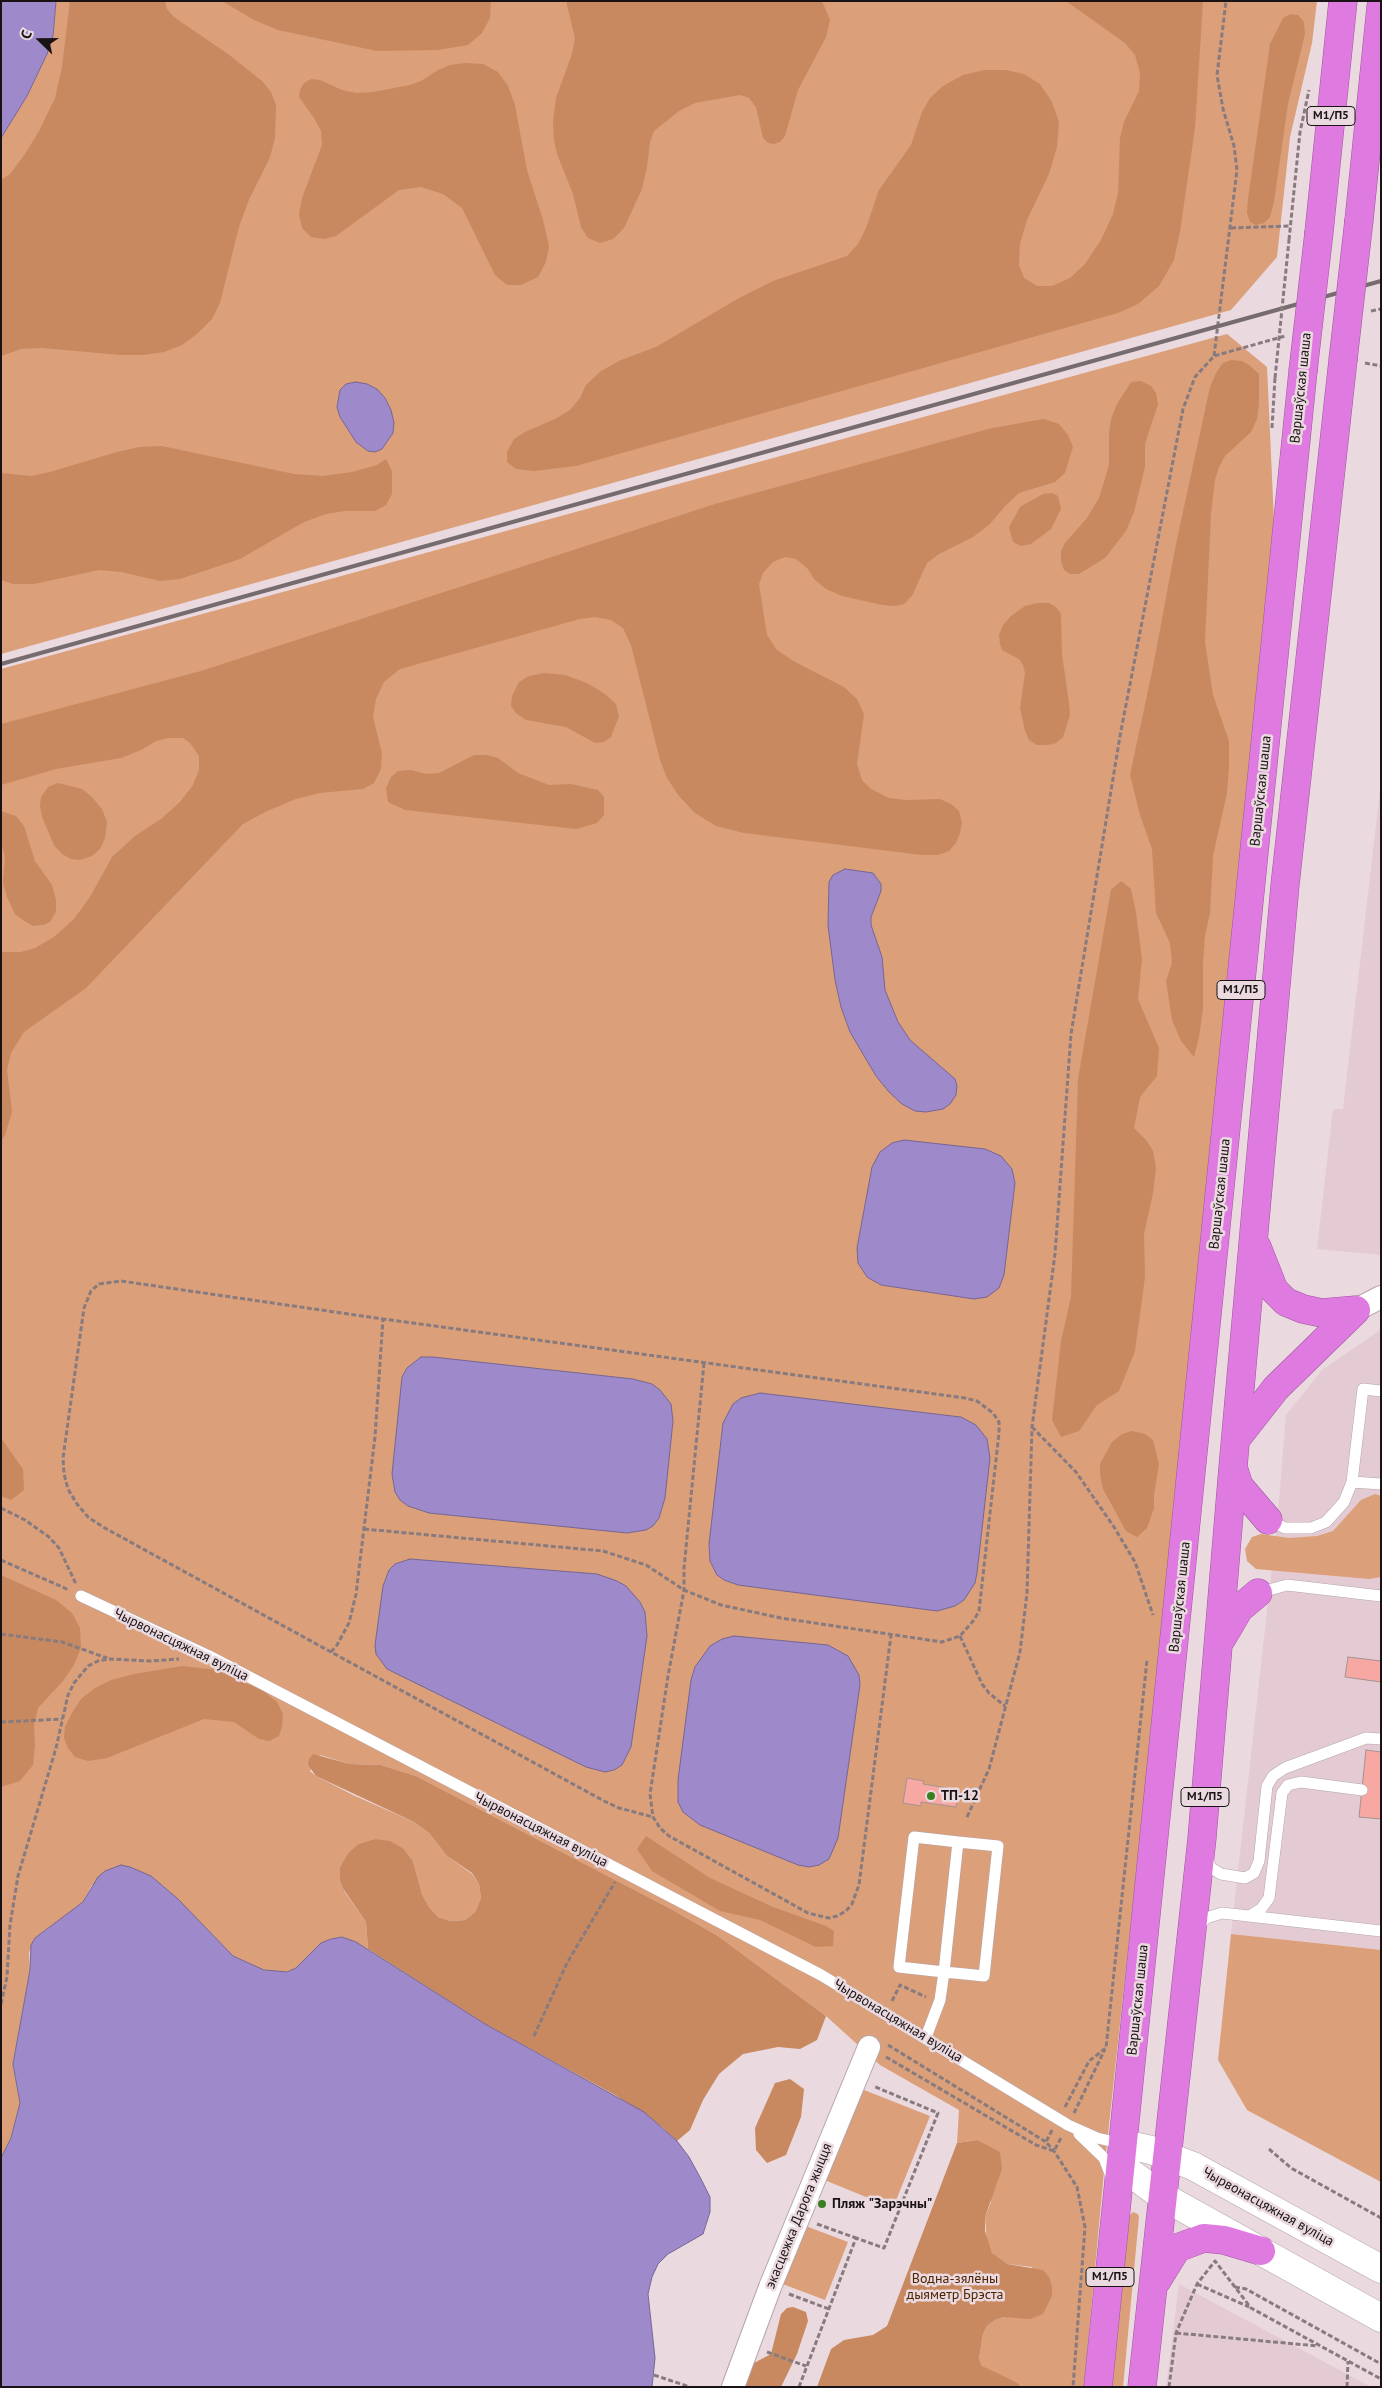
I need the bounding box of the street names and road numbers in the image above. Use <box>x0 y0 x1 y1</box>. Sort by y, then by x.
road number: М1/П5 <box>1307 106 1355 125</box>
street label: Варшаўская шаша <box>1287 332 1315 444</box>
street label: Варшаўская шаша <box>1247 735 1275 847</box>
road number: М1/П5 <box>1217 980 1265 1000</box>
street label: Варшаўская шаша <box>1206 1138 1234 1250</box>
street label: Варшаўская шаша <box>1166 1541 1194 1653</box>
street label: Чырвонасцяжная вуліца <box>111 1605 251 1685</box>
road number: М1/П5 <box>1181 1788 1229 1806</box>
street label: Чырвонасцяжная вуліца <box>471 1789 611 1871</box>
street label: Варшаўская шаша <box>1124 1944 1152 2056</box>
street label: Чырвонасцяжная вуліца <box>830 1976 966 2066</box>
street label: экасцежка Дарога жыцця <box>762 2141 836 2291</box>
street label: Чырвонасцяжная вуліца <box>1199 2164 1337 2250</box>
road number: М1/П5 <box>1086 2268 1134 2286</box>

